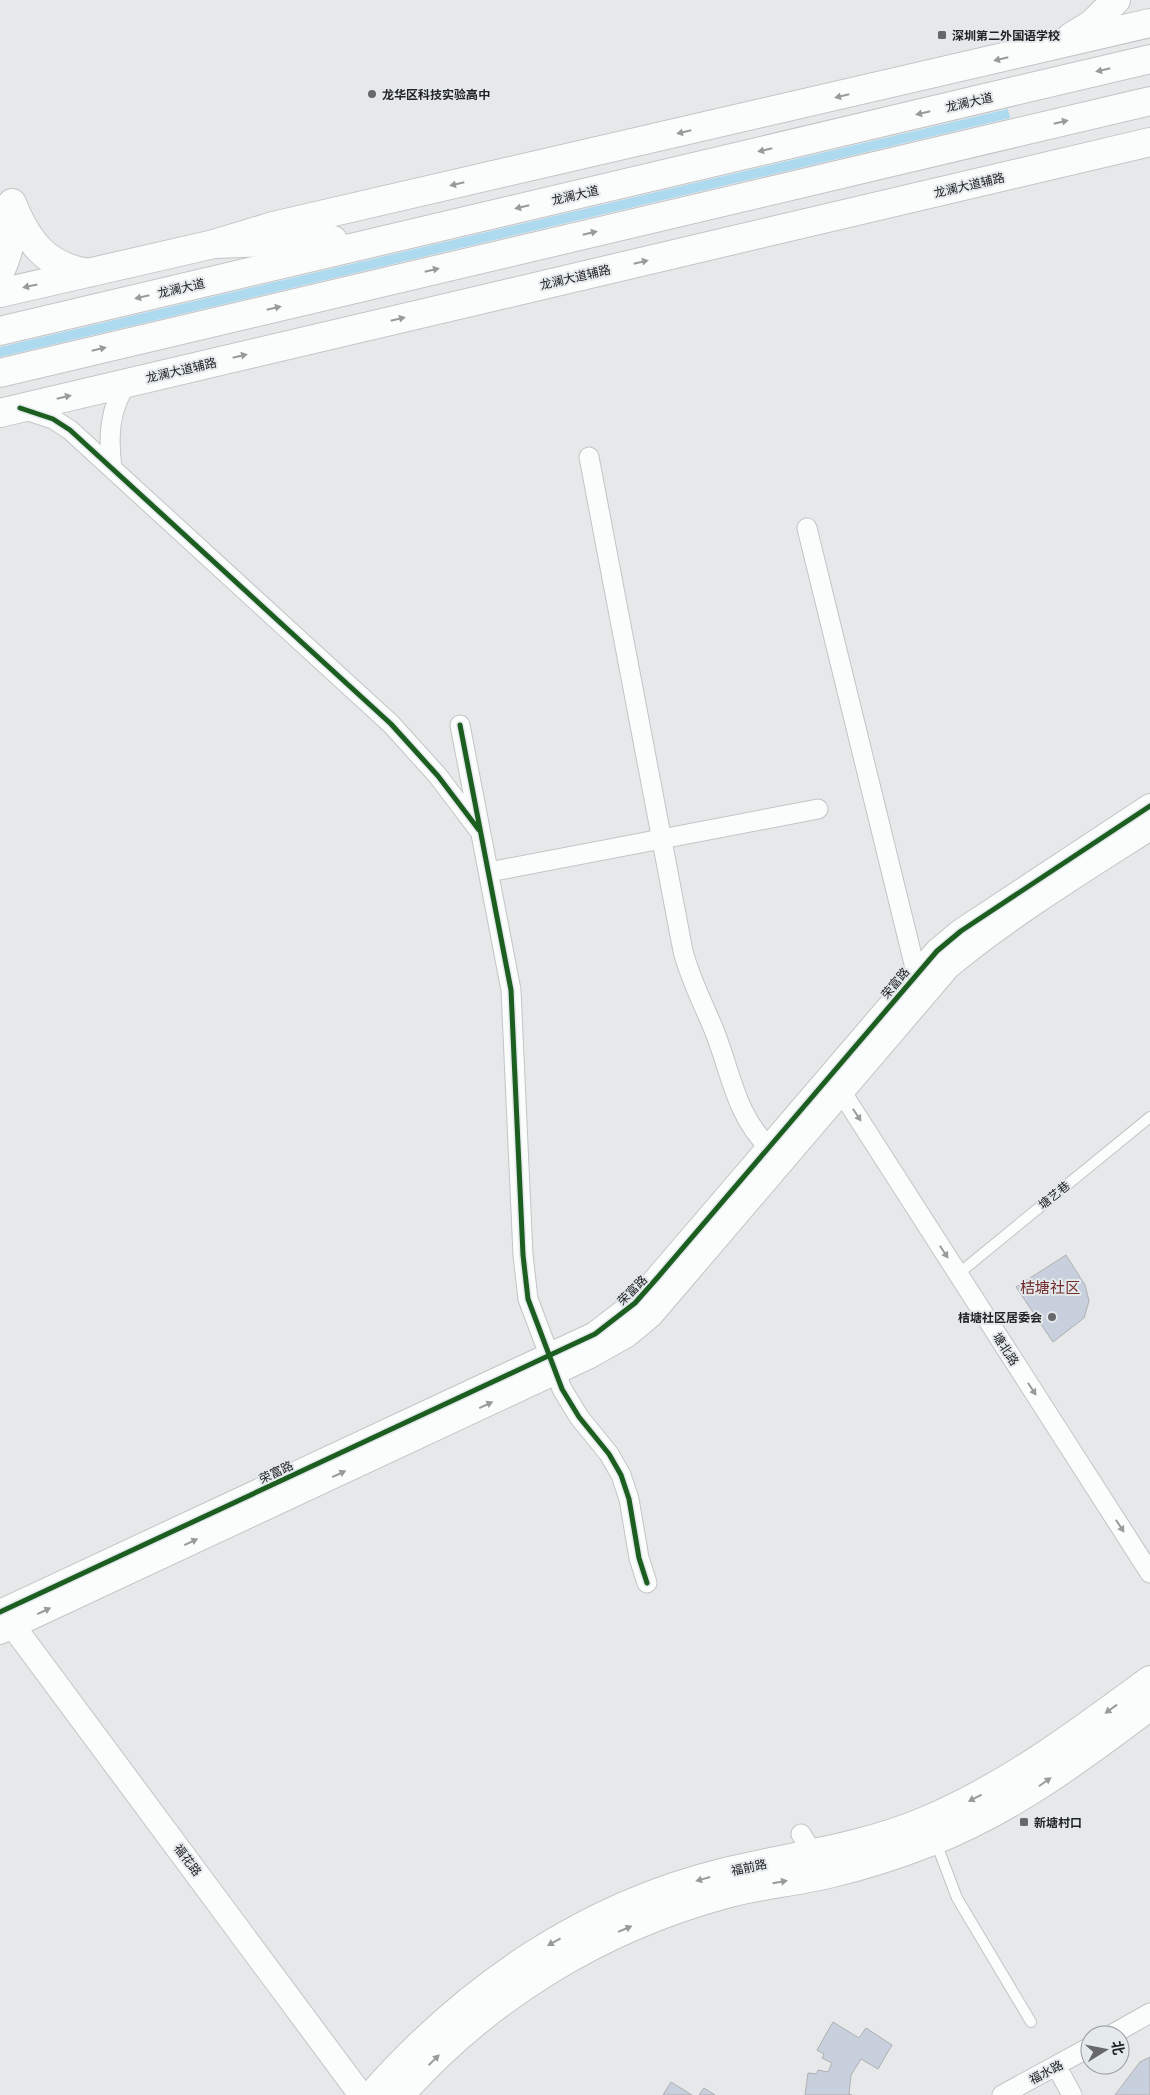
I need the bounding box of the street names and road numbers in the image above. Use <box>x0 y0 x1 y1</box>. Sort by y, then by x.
street label: 龙澜大道 <box>944 89 994 115</box>
street label: 龙澜大道辅路 <box>932 170 1006 200</box>
street label: 龙澜大道 <box>550 182 600 208</box>
street label: 龙澜大道辅路 <box>538 262 612 292</box>
street label: 龙澜大道 <box>156 275 206 301</box>
street label: 龙澜大道辅路 <box>144 355 218 385</box>
street label: 荣富路 <box>878 964 912 1002</box>
street label: 塘艺巷 <box>1035 1178 1073 1212</box>
street label: 荣富路 <box>614 1272 650 1308</box>
street label: 塘北路 <box>990 1330 1022 1368</box>
street label: 荣富路 <box>257 1458 295 1486</box>
street label: 福花路 <box>171 1841 205 1879</box>
street label: 福前路 <box>730 1856 768 1878</box>
street label: 福水路 <box>1027 2057 1065 2087</box>

